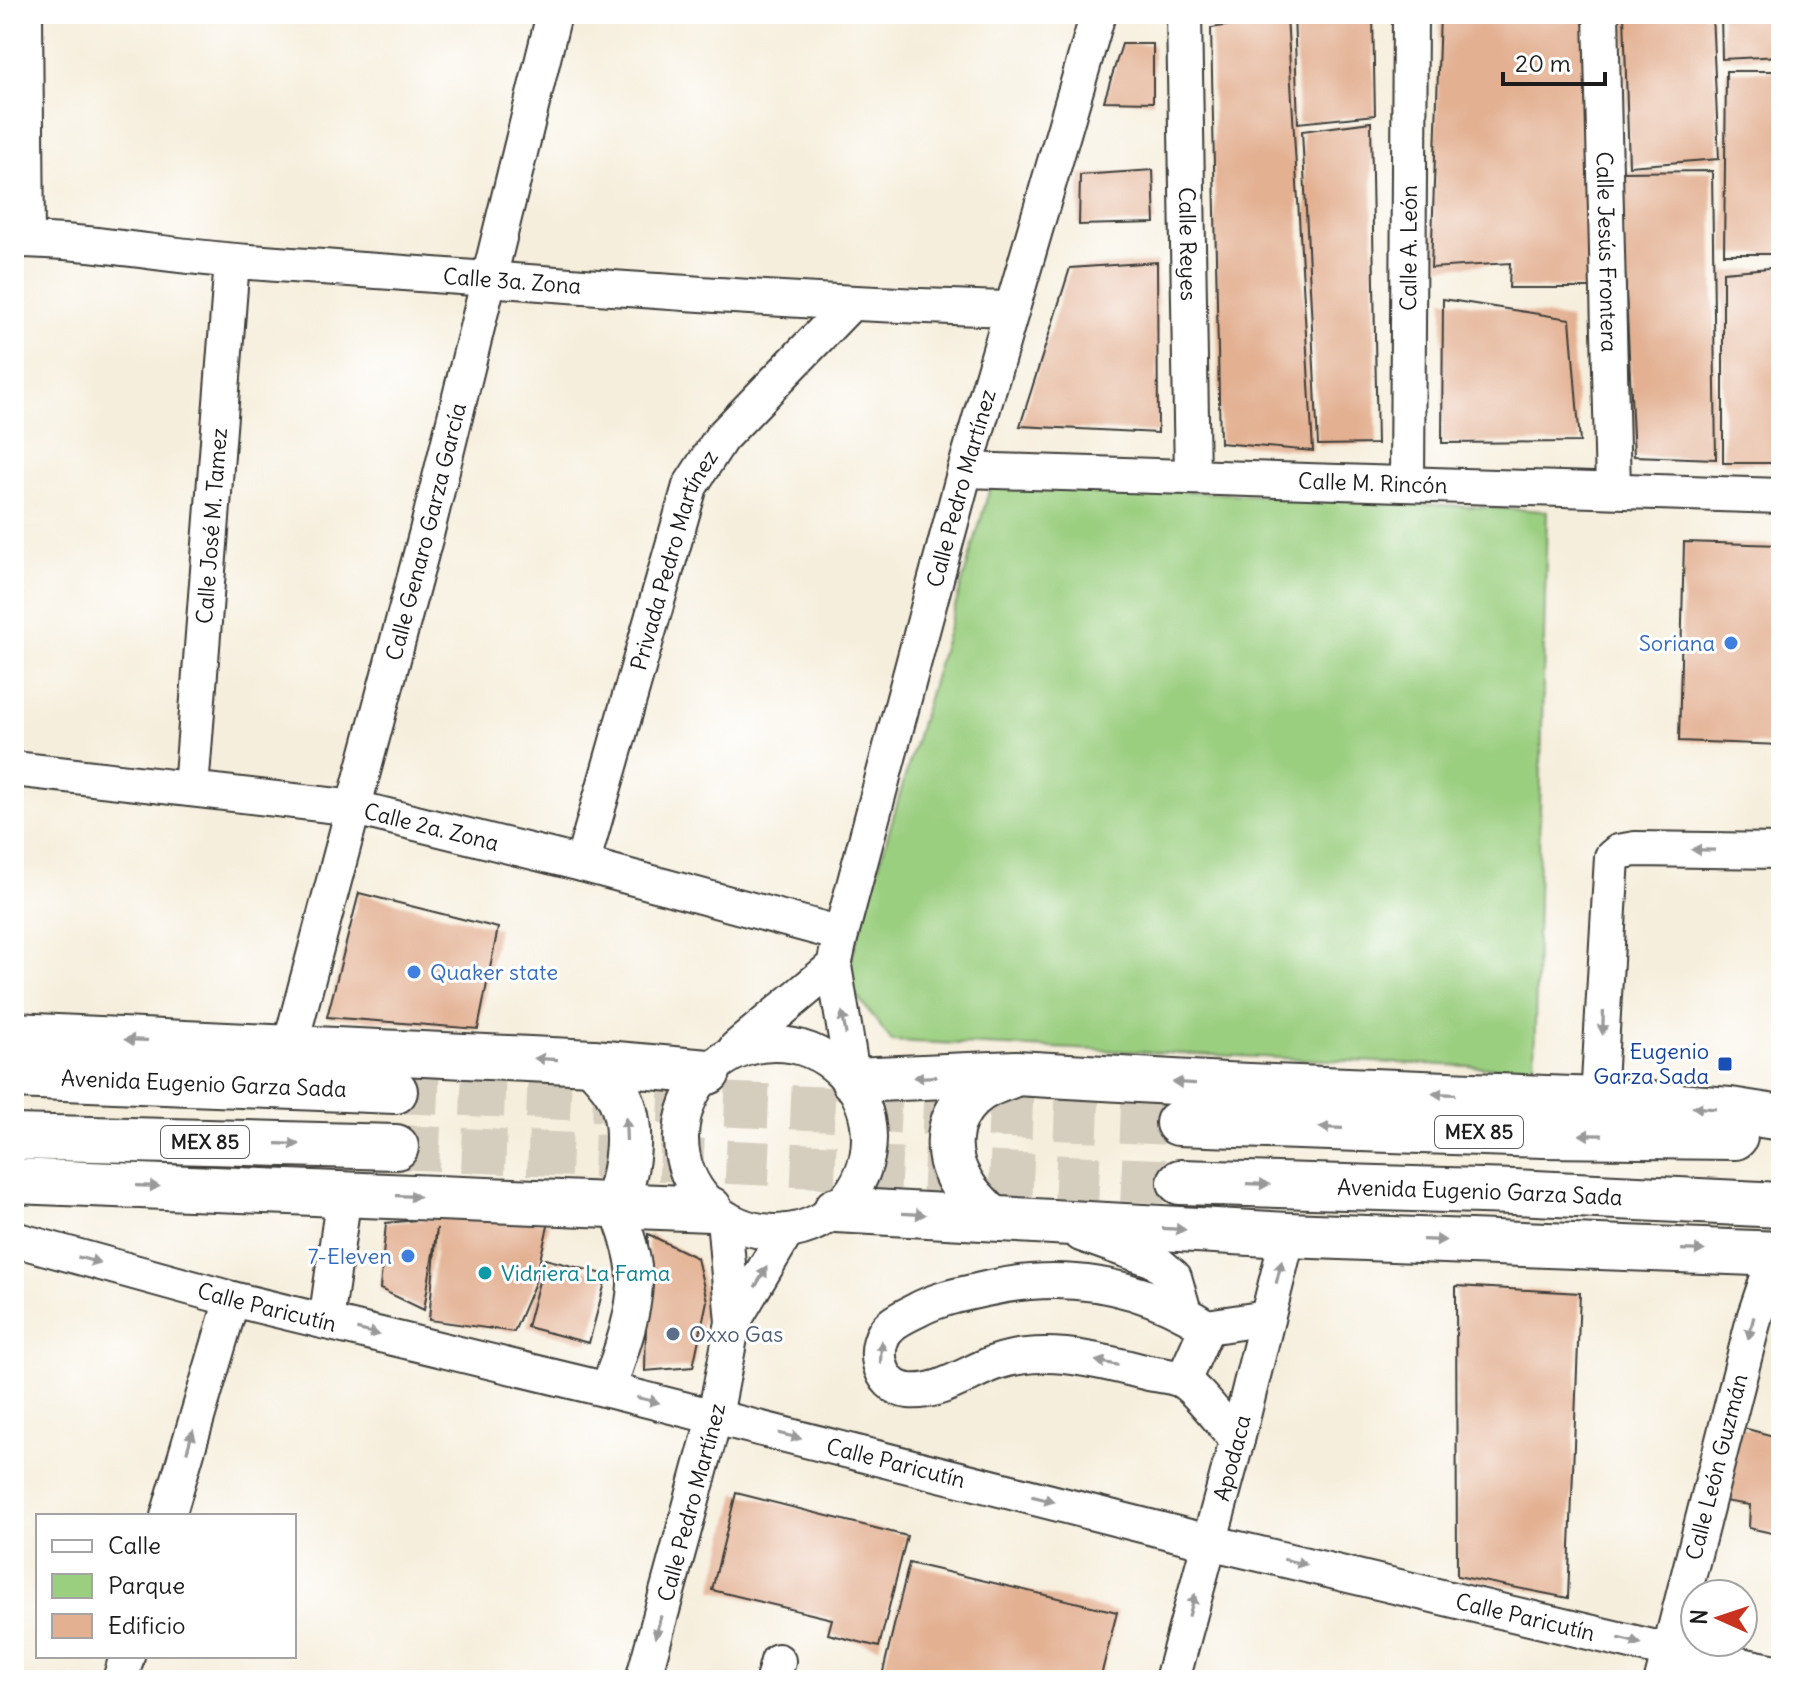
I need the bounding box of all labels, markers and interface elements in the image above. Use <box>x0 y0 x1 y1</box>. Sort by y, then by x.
scale bar <box>1503 36 1605 86</box>
text: 20 m <box>1515 48 1571 78</box>
street label: Calle Jesús Frontera <box>1590 151 1624 353</box>
street label: Calle A. León <box>1394 185 1423 311</box>
street label: Calle Reyes <box>1173 187 1203 301</box>
street label: Calle 3a. Zona <box>442 262 582 300</box>
street label: Calle Pedro Martínez <box>920 386 1002 590</box>
street label: Calle Genaro Garza García <box>379 400 472 663</box>
street label: Calle José M. Tamez <box>190 427 233 625</box>
street label: Privada Pedro Martínez <box>624 444 724 673</box>
street label: Calle M. Rincón <box>1298 467 1448 499</box>
place label: Soriana <box>1639 629 1715 657</box>
marker: Soriana <box>1722 634 1740 652</box>
street label: Calle 2a. Zona <box>361 797 502 857</box>
one-way arrow <box>1690 844 1715 856</box>
place label: Quaker state <box>430 958 558 986</box>
marker: Quaker state <box>405 963 423 981</box>
one-way arrow <box>837 1010 849 1035</box>
one-way arrow <box>1596 1011 1609 1036</box>
one-way arrow <box>123 1033 148 1046</box>
place label: Eugenio Garza Sada <box>1593 1037 1709 1090</box>
one-way arrow <box>533 1053 558 1066</box>
marker: Eugenio Garza Sada <box>1716 1055 1734 1073</box>
street label: Avenida Eugenio Garza Sada <box>61 1064 347 1103</box>
one-way arrow <box>912 1071 937 1084</box>
one-way arrow <box>1171 1076 1196 1089</box>
one-way arrow <box>1431 1087 1456 1100</box>
one-way arrow <box>1691 1101 1716 1114</box>
one-way arrow <box>619 1116 632 1141</box>
road number: MEX 85 <box>1435 1116 1523 1148</box>
one-way arrow <box>1318 1121 1343 1134</box>
road number: MEX 85 <box>161 1126 249 1158</box>
one-way arrow <box>1578 1129 1603 1141</box>
one-way arrow <box>276 1138 301 1151</box>
street label: Avenida Eugenio Garza Sada <box>1337 1173 1623 1211</box>
one-way arrow <box>1246 1177 1271 1190</box>
one-way arrow <box>136 1180 161 1193</box>
one-way arrow <box>396 1190 421 1203</box>
one-way arrow <box>902 1207 927 1220</box>
one-way arrow <box>1162 1223 1187 1236</box>
one-way arrow <box>1421 1233 1447 1246</box>
place label: 7-Eleven <box>308 1242 392 1270</box>
one-way arrow <box>1681 1244 1706 1257</box>
marker: 7-Eleven <box>399 1247 417 1265</box>
one-way arrow <box>77 1254 102 1266</box>
place label: Vidriera La Fama <box>501 1259 670 1287</box>
one-way arrow <box>1273 1259 1285 1284</box>
marker: Vidriera La Fama <box>476 1264 494 1282</box>
one-way arrow <box>754 1266 768 1288</box>
street label: Calle Paricutín <box>194 1276 339 1338</box>
one-way arrow <box>1745 1315 1757 1340</box>
place label: Oxxo Gas <box>689 1320 783 1348</box>
marker: Oxxo Gas <box>664 1325 682 1343</box>
one-way arrow <box>356 1326 381 1339</box>
one-way arrow <box>875 1339 888 1364</box>
one-way arrow <box>1095 1357 1120 1369</box>
street label: Calle León Guzmán <box>1679 1371 1754 1563</box>
one-way arrow <box>636 1394 661 1406</box>
street label: Calle Pedro Martínez <box>651 1401 731 1605</box>
street label: Apodaca <box>1207 1412 1257 1504</box>
one-way arrow <box>184 1429 197 1453</box>
one-way arrow <box>778 1430 803 1442</box>
street label: Calle Paricutín <box>824 1432 968 1494</box>
one-way arrow <box>1030 1494 1055 1506</box>
legend <box>36 1514 296 1658</box>
text: Calle <box>108 1530 161 1560</box>
one-way arrow <box>1283 1556 1308 1569</box>
text: Parque <box>108 1570 185 1600</box>
north arrow <box>1679 1578 1759 1658</box>
street label: Calle Paricutín <box>1453 1587 1598 1647</box>
one-way arrow <box>1186 1592 1199 1616</box>
text: N <box>1685 1609 1713 1625</box>
text: Edificio <box>108 1610 186 1640</box>
one-way arrow <box>651 1614 663 1639</box>
one-way arrow <box>1617 1635 1642 1648</box>

